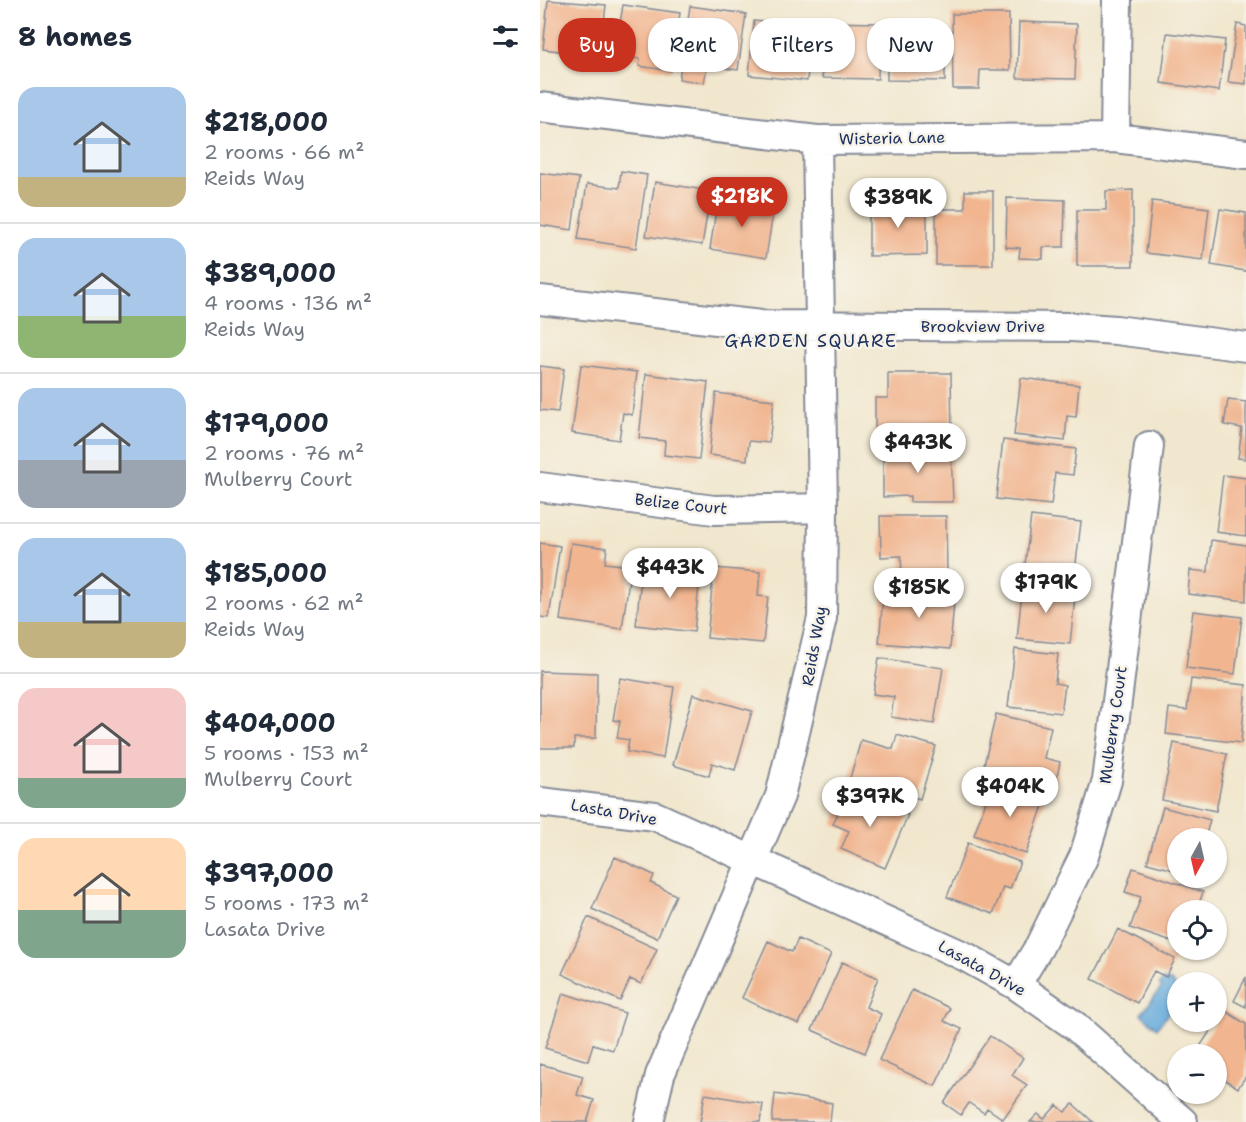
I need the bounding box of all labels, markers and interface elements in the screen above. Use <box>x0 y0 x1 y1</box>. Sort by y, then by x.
chip: Buy <box>558 18 636 72</box>
chip: Rent <box>648 18 738 72</box>
chip: Filters <box>750 18 855 72</box>
chip: New <box>867 18 954 72</box>
text: 8 homes <box>18 19 132 54</box>
icon: filters <box>489 20 522 53</box>
text: $218,000 <box>204 104 328 139</box>
icon: home <box>66 111 138 183</box>
street label: Wisteria Lane <box>839 127 945 149</box>
text: 2 rooms · 66 m² <box>204 139 365 165</box>
text: Reids Way <box>204 165 305 191</box>
pin: $218K <box>700 177 784 228</box>
pin: $389K <box>856 178 940 229</box>
text: $218K <box>710 183 774 209</box>
text: $389K <box>864 184 932 210</box>
text: $389,000 <box>204 255 336 290</box>
icon: home <box>66 262 138 334</box>
text: 4 rooms · 136 m² <box>204 290 372 316</box>
text: Reids Way <box>204 316 305 342</box>
street label: Brookview Drive <box>921 316 1045 337</box>
district label: GARDEN SQUARE <box>724 329 898 353</box>
text: $179,000 <box>204 405 329 440</box>
icon: home <box>66 412 138 484</box>
pin: $443K <box>876 423 960 474</box>
text: $443K <box>884 429 952 455</box>
text: 2 rooms · 76 m² <box>204 440 364 466</box>
text: Mulberry Court <box>204 466 353 492</box>
street label: Belize Court <box>634 489 728 519</box>
pin: $443K <box>628 548 712 599</box>
text: $443K <box>636 554 704 580</box>
text: $185,000 <box>204 555 327 590</box>
icon: home <box>66 562 138 634</box>
pin: $179K <box>1004 563 1088 614</box>
pin: $185K <box>877 568 961 619</box>
text: $179K <box>1014 569 1078 595</box>
text: $185K <box>888 574 950 600</box>
text: 2 rooms · 62 m² <box>204 590 364 616</box>
street label: Reids Way <box>797 604 831 688</box>
text: Reids Way <box>204 616 305 642</box>
street label: Mulberry Court <box>1094 665 1132 785</box>
text: $404,000 <box>204 705 336 740</box>
icon: home <box>66 712 138 784</box>
text: 5 rooms · 153 m² <box>204 740 369 766</box>
text: Mulberry Court <box>204 766 353 792</box>
pin: $404K <box>968 767 1052 818</box>
text: $404K <box>975 773 1045 799</box>
pin: $397K <box>828 777 912 828</box>
text: $397K <box>836 783 904 809</box>
street label: Lasta Drive <box>569 794 659 830</box>
north arrow <box>1167 828 1227 888</box>
map controls <box>1167 828 1227 1104</box>
text: $397,000 <box>204 855 334 890</box>
icon: home <box>66 862 138 934</box>
text: 5 rooms · 173 m² <box>204 890 369 916</box>
button: locate <box>1167 900 1227 960</box>
text: Lasata Drive <box>204 916 326 942</box>
street label: Lasata Drive <box>934 935 1030 1001</box>
button: + <box>1167 972 1227 1032</box>
button: − <box>1167 1044 1227 1104</box>

